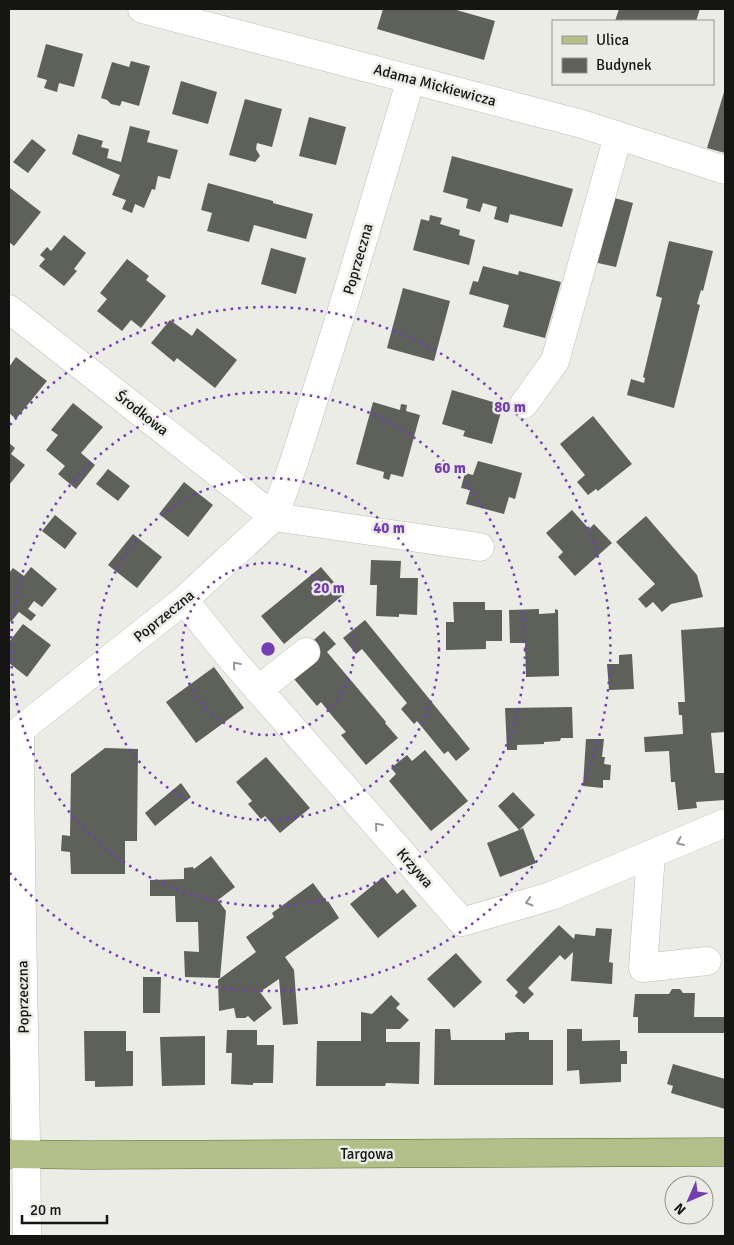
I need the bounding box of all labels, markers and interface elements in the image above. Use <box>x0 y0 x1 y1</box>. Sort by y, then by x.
legend <box>552 20 714 85</box>
text: Ulica <box>596 31 629 49</box>
text: Budynek <box>596 56 652 74</box>
street label: Adama Mickiewicza <box>372 60 498 110</box>
street label: Poprzeczna <box>339 221 377 297</box>
street label: Środkowa <box>112 386 173 439</box>
text: 80 m <box>494 398 526 416</box>
text: 60 m <box>434 459 466 477</box>
text: 40 m <box>373 519 405 537</box>
text: 20 m <box>313 579 345 597</box>
street label: Poprzeczna <box>130 586 198 646</box>
centre of rings <box>259 640 277 658</box>
one-way arrow <box>233 661 242 670</box>
one-way arrow <box>376 823 384 832</box>
one-way arrow <box>676 835 685 846</box>
street label: Krzywa <box>393 845 437 891</box>
one-way arrow <box>526 897 534 907</box>
street label: Poprzeczna <box>13 960 33 1034</box>
street label: Targowa <box>340 1145 394 1163</box>
north arrow <box>664 1175 714 1225</box>
scale bar <box>22 1192 108 1224</box>
text: N <box>671 1199 690 1218</box>
text: 20 m <box>30 1201 61 1219</box>

